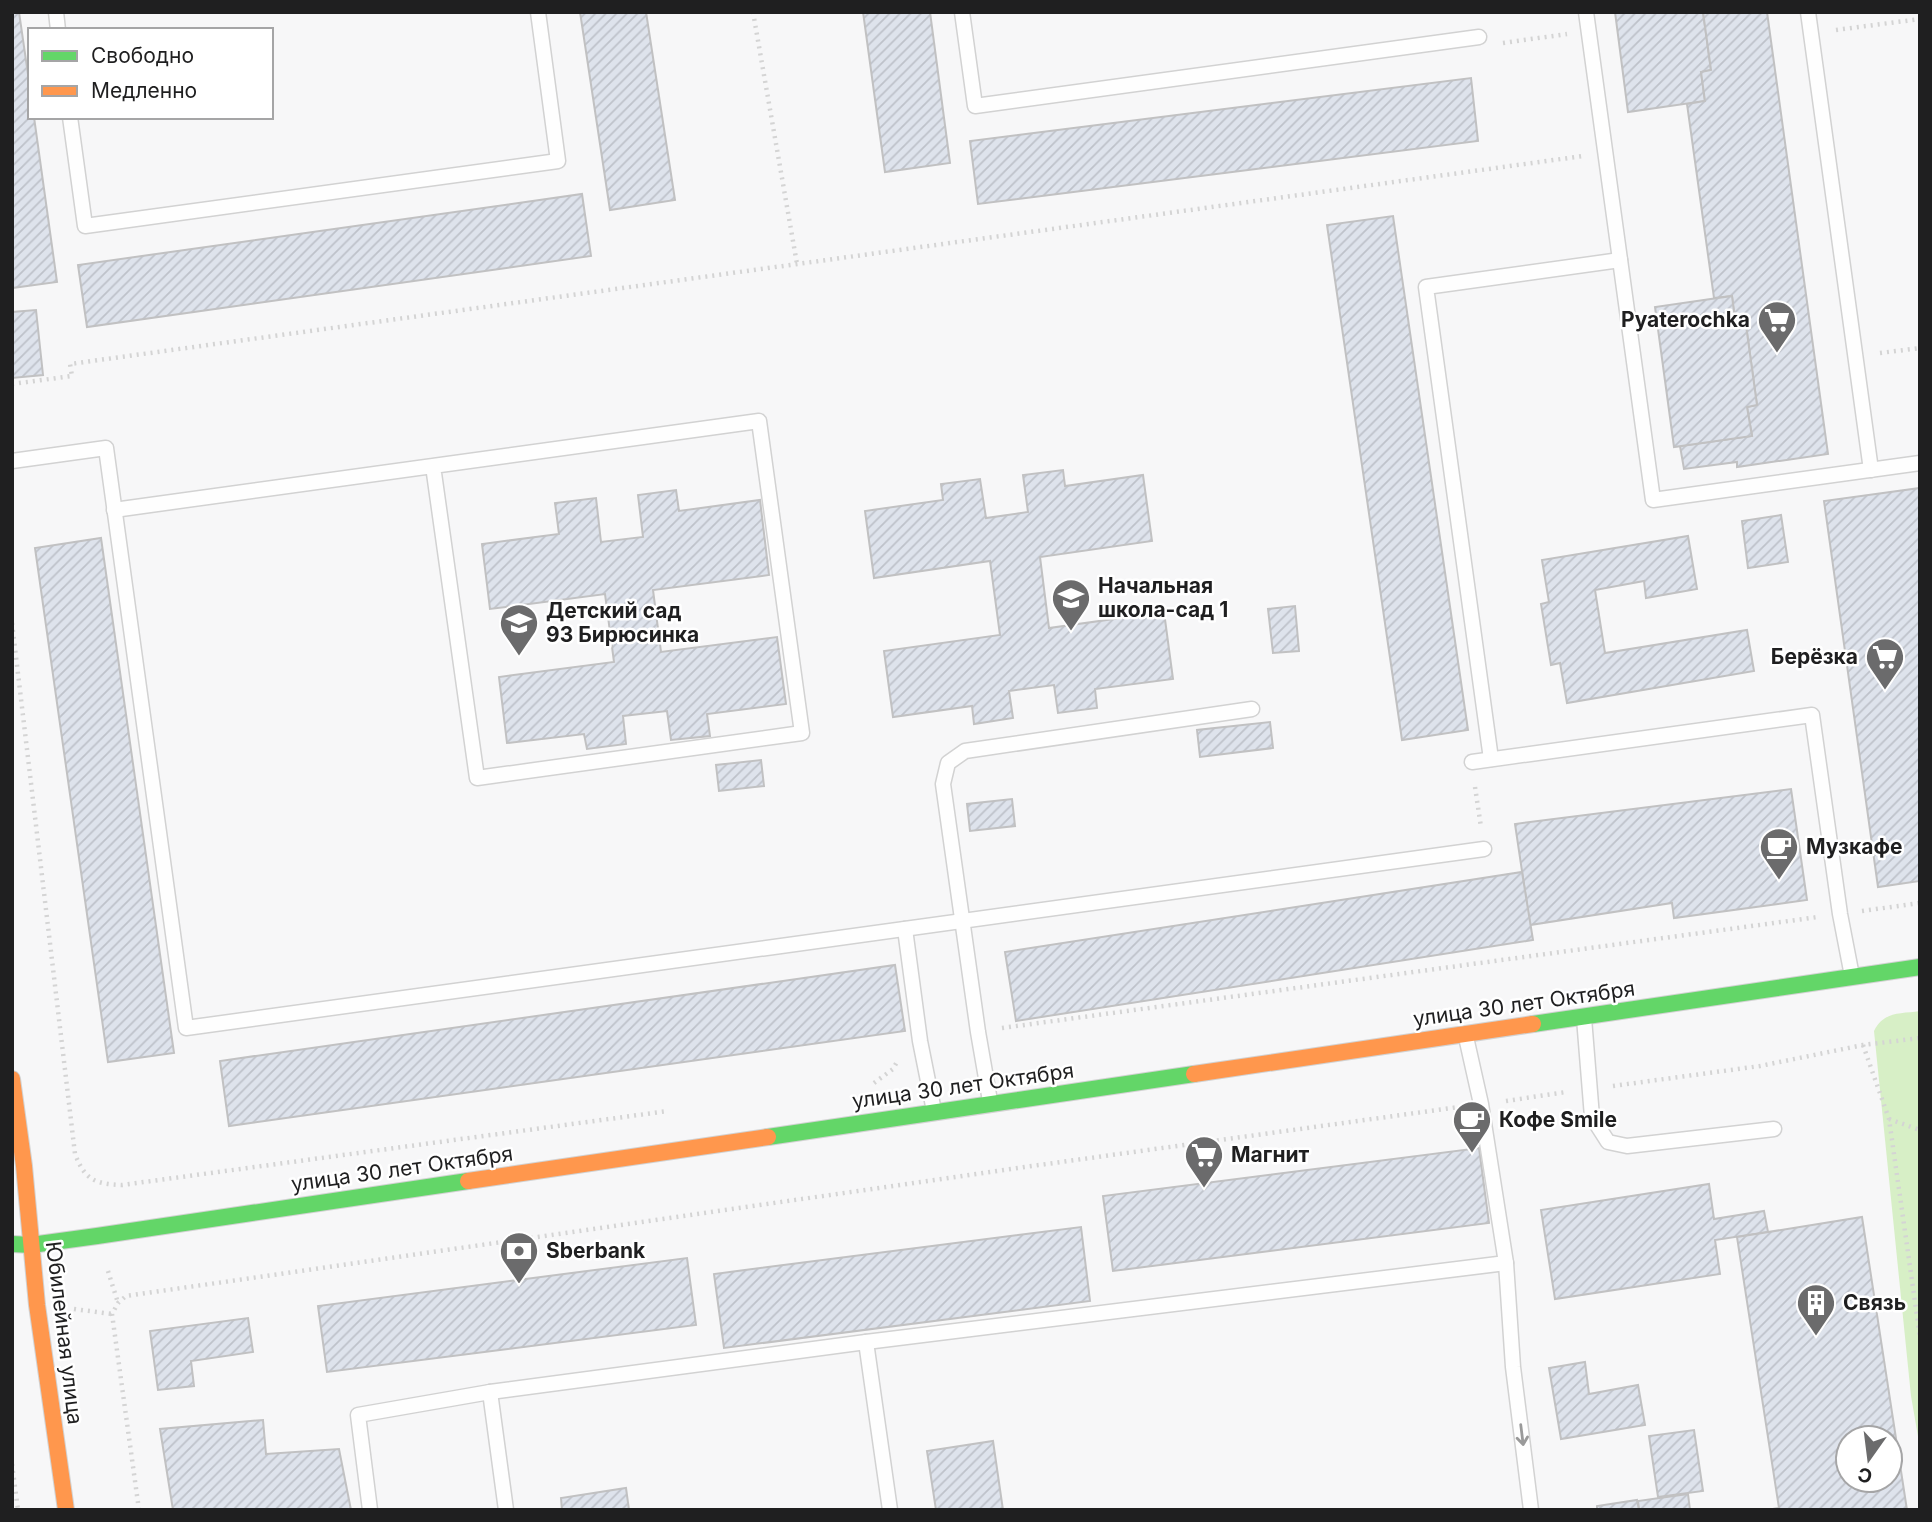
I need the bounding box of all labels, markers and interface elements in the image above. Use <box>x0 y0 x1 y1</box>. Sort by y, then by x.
legend <box>28 28 273 119</box>
text: Свободно <box>91 43 194 68</box>
text: Медленно <box>91 78 197 103</box>
supermarket icon: Pyaterochka <box>1756 299 1798 354</box>
place label: Pyaterochka <box>1621 307 1750 332</box>
place label: Начальная школа-сад 1 <box>1098 573 1228 622</box>
school or university icon: Начальная школа-сад 1 <box>1050 577 1092 632</box>
place label: Детский сад 93 Бирюсинка <box>546 598 699 647</box>
school or university icon: Детский сад 93 Бирюсинка <box>498 602 540 657</box>
supermarket icon: Берёзка <box>1864 636 1906 691</box>
place label: Берёзка <box>1771 644 1858 669</box>
cafe icon: Музкафе <box>1758 826 1800 881</box>
place label: Музкафе <box>1806 834 1902 859</box>
street label: улица 30 лет Октября <box>1412 976 1636 1031</box>
street label: улица 30 лет Октября <box>851 1058 1075 1113</box>
cafe icon: Кофе Smile <box>1451 1099 1493 1154</box>
place label: Кофе Smile <box>1499 1107 1617 1132</box>
supermarket icon: Магнит <box>1183 1134 1225 1189</box>
street label: улица 30 лет Октября <box>290 1141 514 1196</box>
place label: Магнит <box>1231 1142 1310 1167</box>
bank icon: Sberbank <box>498 1230 540 1285</box>
place label: Sberbank <box>546 1238 646 1263</box>
street label: Юбилейная улица <box>41 1240 88 1426</box>
building icon: Связь <box>1795 1282 1837 1337</box>
place label: Связь <box>1843 1290 1906 1315</box>
one-way arrow <box>1515 1423 1528 1446</box>
north arrow <box>1834 1424 1904 1494</box>
text: С <box>1855 1462 1875 1488</box>

